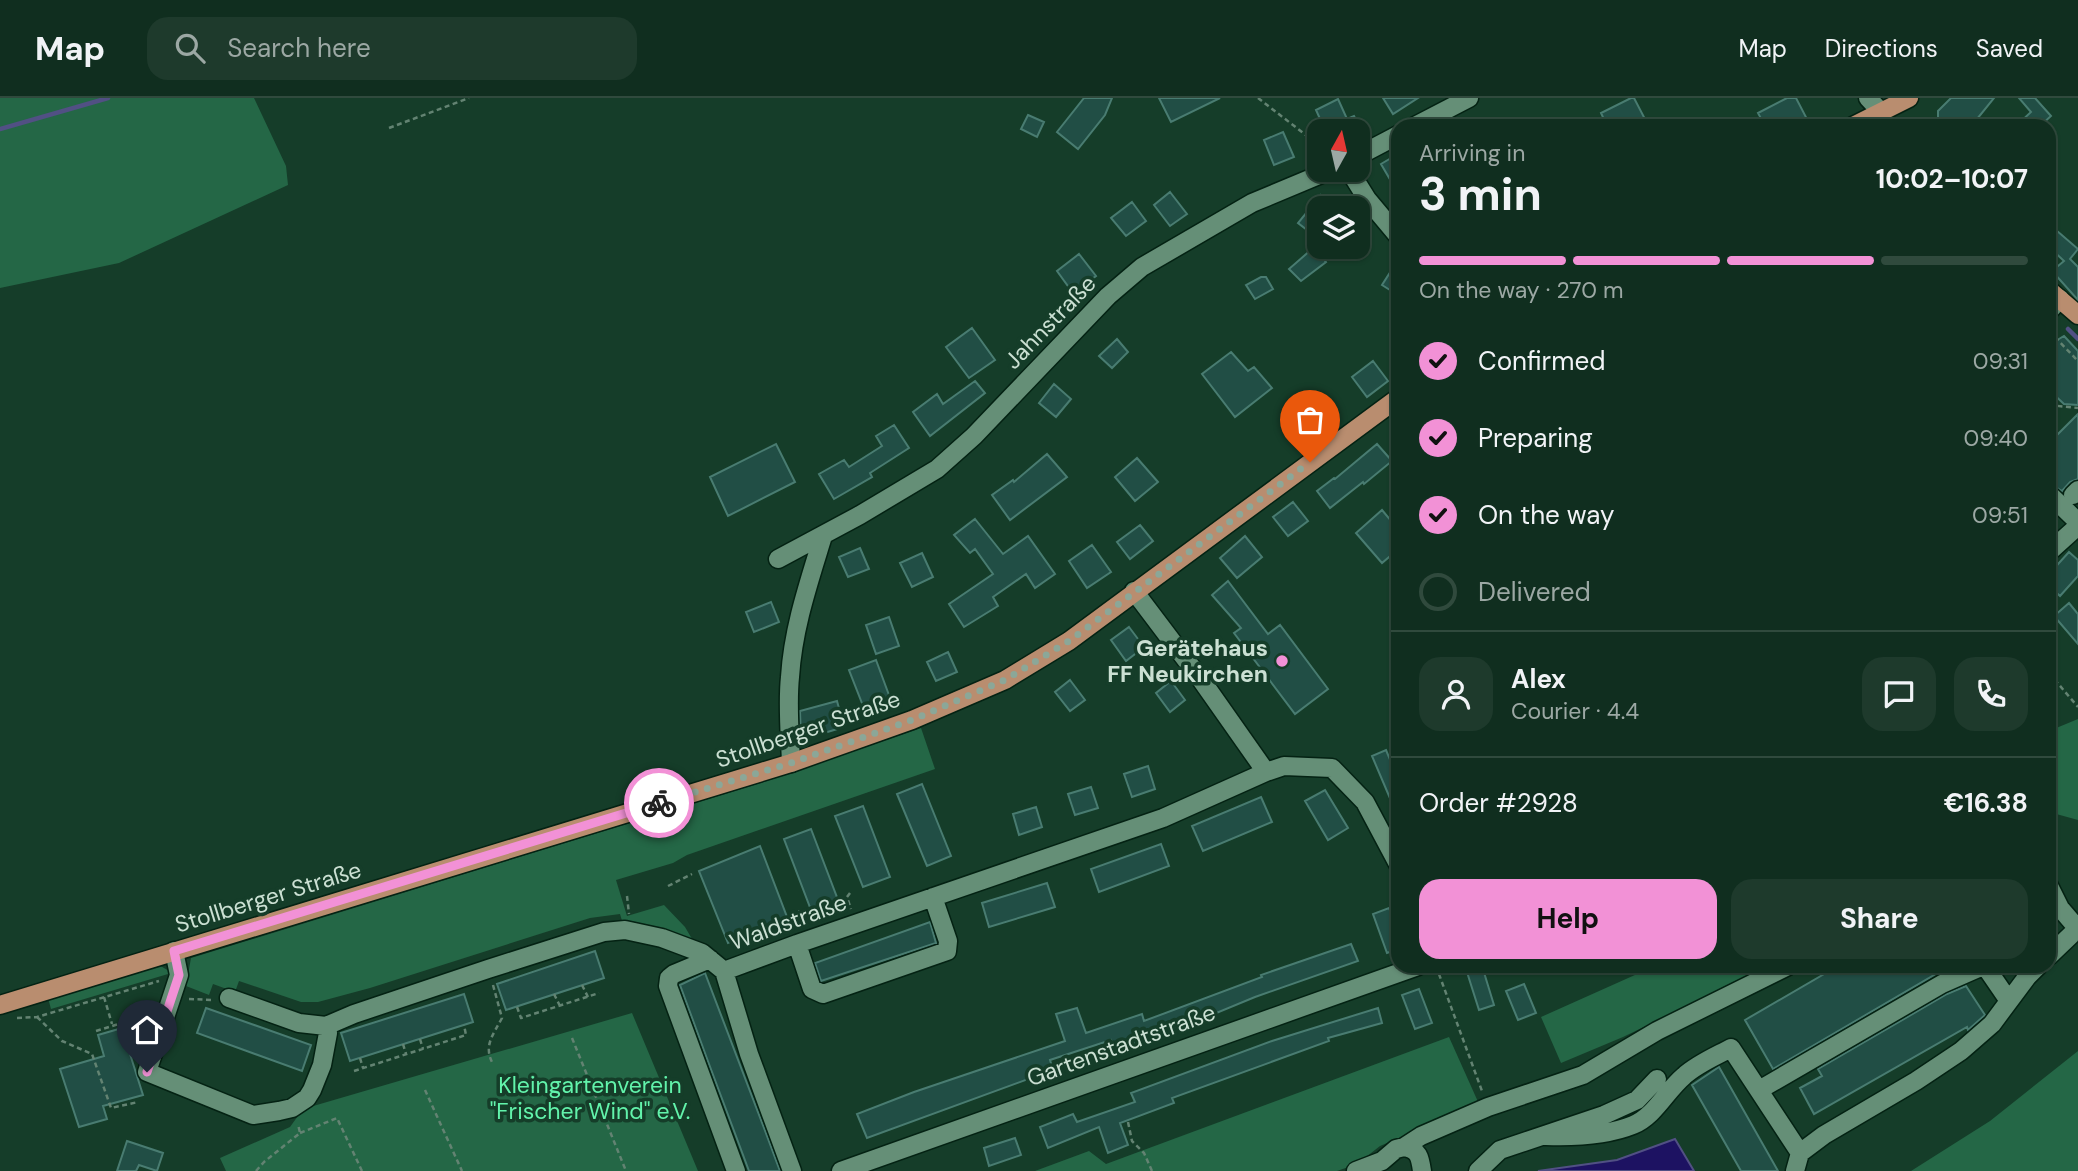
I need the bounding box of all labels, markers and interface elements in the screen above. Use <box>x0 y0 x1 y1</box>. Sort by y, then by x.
search box <box>147 17 637 80</box>
text: Map <box>35 27 105 70</box>
icon: search <box>171 29 209 67</box>
text: Search here <box>227 31 371 65</box>
text: Map <box>1739 33 1787 64</box>
text: Directions <box>1825 33 1938 64</box>
text: Saved <box>1976 33 2043 64</box>
north arrow <box>1307 119 1370 182</box>
map controls <box>1307 119 1370 259</box>
text: Arriving in <box>1419 138 1525 168</box>
text: 10:02–10:07 <box>1876 162 2028 196</box>
text: 3 min <box>1419 164 1542 224</box>
button: layers <box>1307 196 1370 259</box>
street label: Jahnstraße <box>998 269 1102 375</box>
text: On the way · 270 m <box>1419 275 1624 305</box>
icon: check <box>1419 342 1457 380</box>
text: Confirmed <box>1478 344 1605 378</box>
text: 09:31 <box>1973 346 2028 376</box>
pin <box>1280 390 1340 462</box>
icon: bag <box>1291 401 1329 439</box>
icon: check <box>1419 419 1457 457</box>
text: Preparing <box>1478 421 1593 455</box>
text: 09:40 <box>1963 423 2028 453</box>
icon: check <box>1419 496 1457 534</box>
text: On the way <box>1478 498 1614 532</box>
text: 09:51 <box>1972 500 2028 530</box>
text: Delivered <box>1478 575 1591 609</box>
place label: Gerätehaus FF Neukirchen <box>1107 633 1268 689</box>
marker: Gerätehaus FF Neukirchen <box>1274 653 1290 669</box>
button: person <box>1419 657 1493 731</box>
button: chat <box>1862 657 1936 731</box>
button: phone <box>1954 657 2028 731</box>
text: Alex <box>1511 662 1566 696</box>
street label: Stollberger Straße <box>712 683 904 775</box>
text: Courier · 4.4 <box>1511 696 1639 726</box>
courier <box>624 768 694 838</box>
icon: bike <box>640 784 678 822</box>
text: Order #2928 <box>1419 786 1578 820</box>
text: €16.38 <box>1944 786 2028 820</box>
street label: Stollberger Straße <box>171 854 365 940</box>
button: Help <box>1419 879 1717 959</box>
button: Share <box>1731 879 2028 959</box>
street label: Waldstraße <box>725 887 851 957</box>
street label: Gartenstadtstraße <box>1023 997 1219 1093</box>
pin <box>117 1000 177 1072</box>
icon: home <box>128 1011 166 1049</box>
park label: Kleingartenverein "Frischer Wind" e.V. <box>490 1070 690 1126</box>

